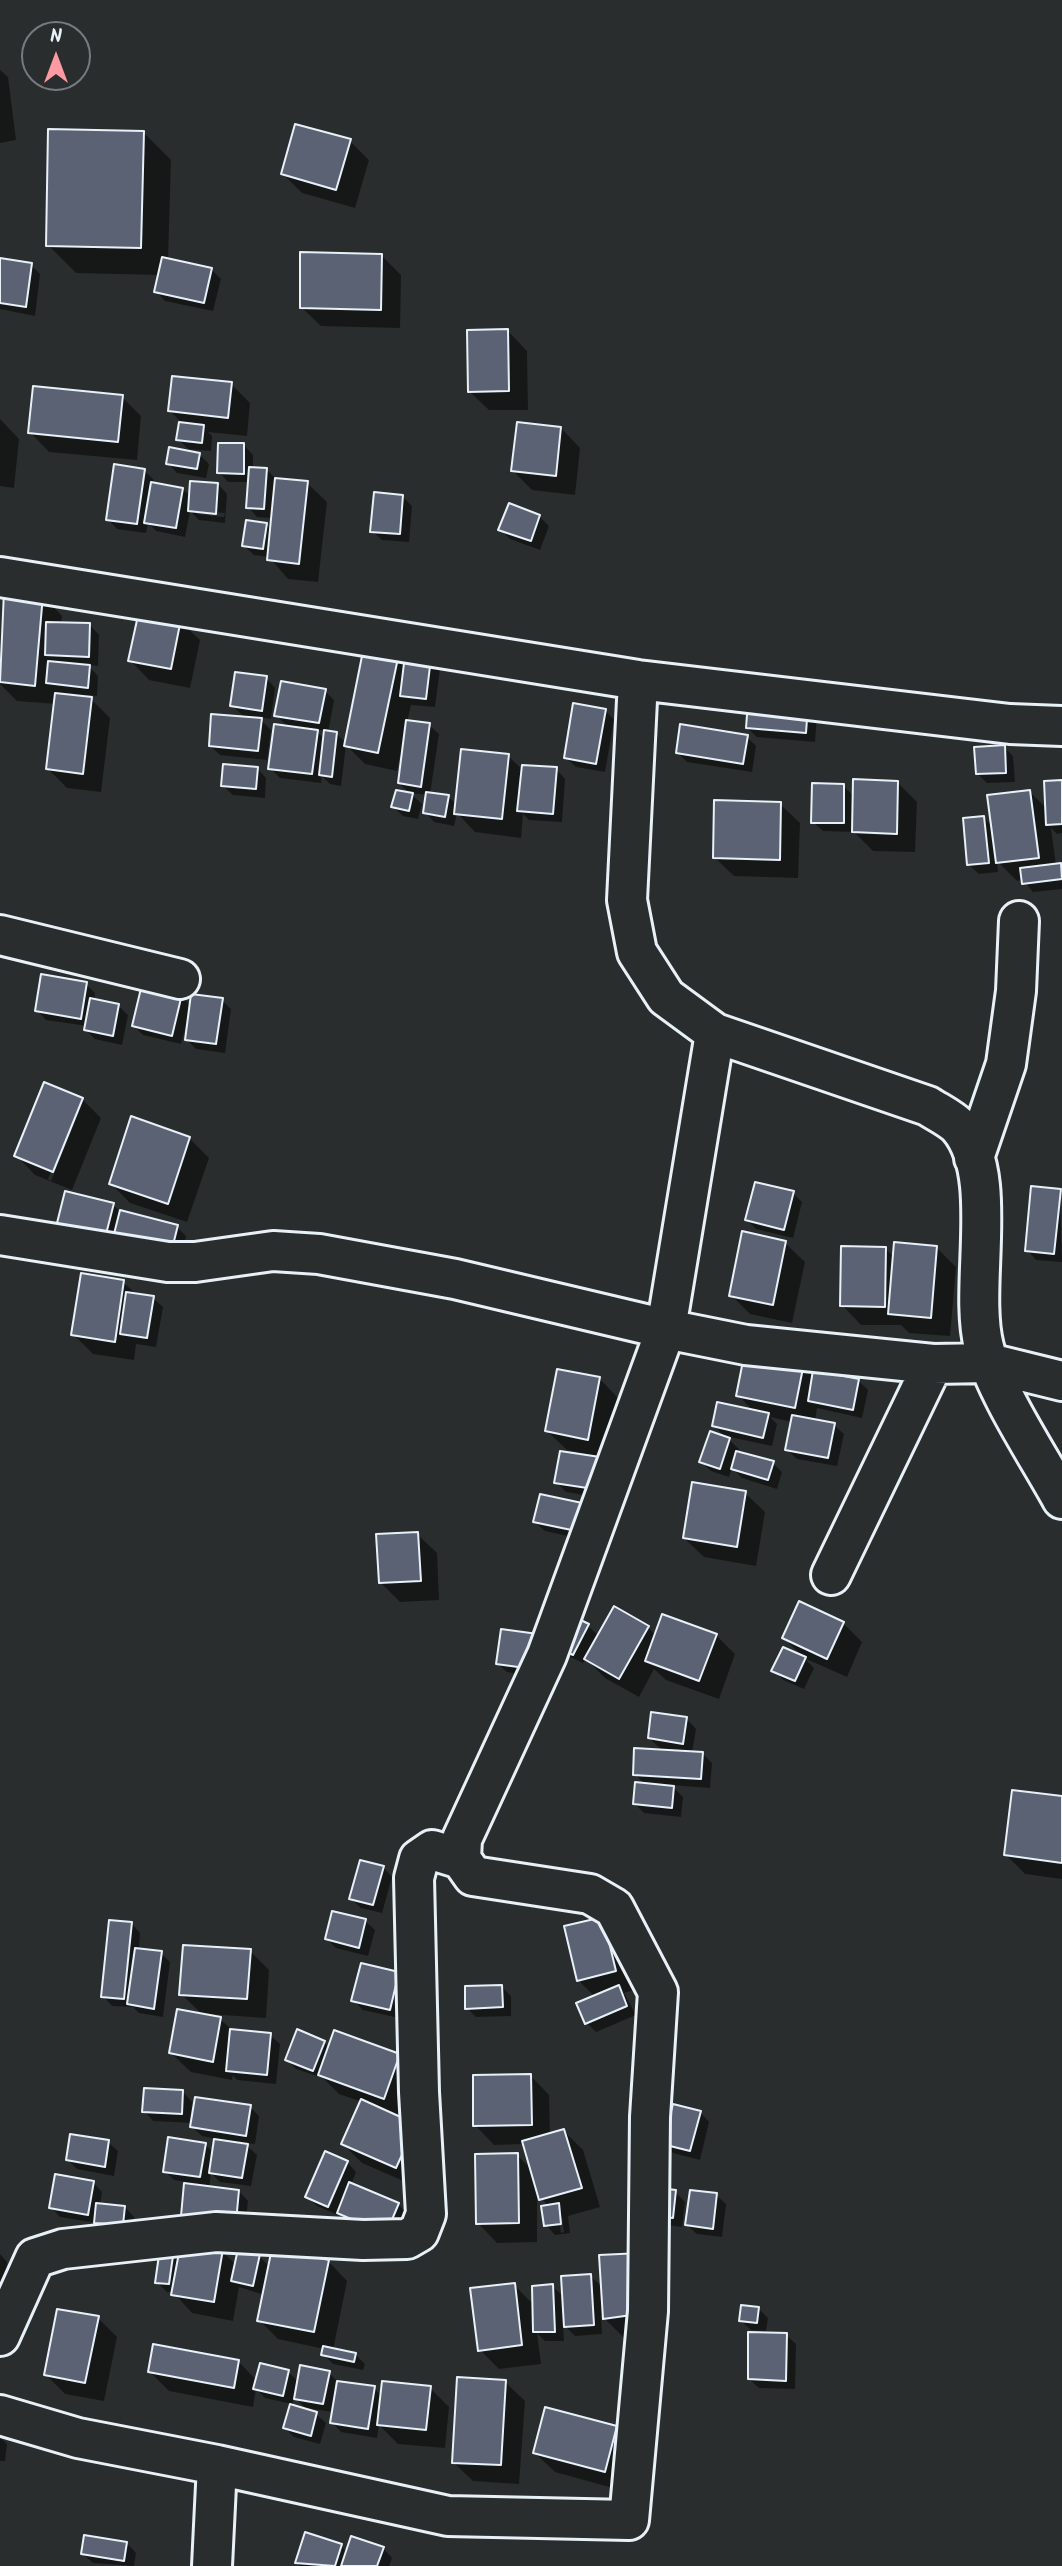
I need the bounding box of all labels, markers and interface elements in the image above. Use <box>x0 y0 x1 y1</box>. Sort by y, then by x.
north arrow <box>21 21 91 91</box>
text: N <box>50 22 62 52</box>

